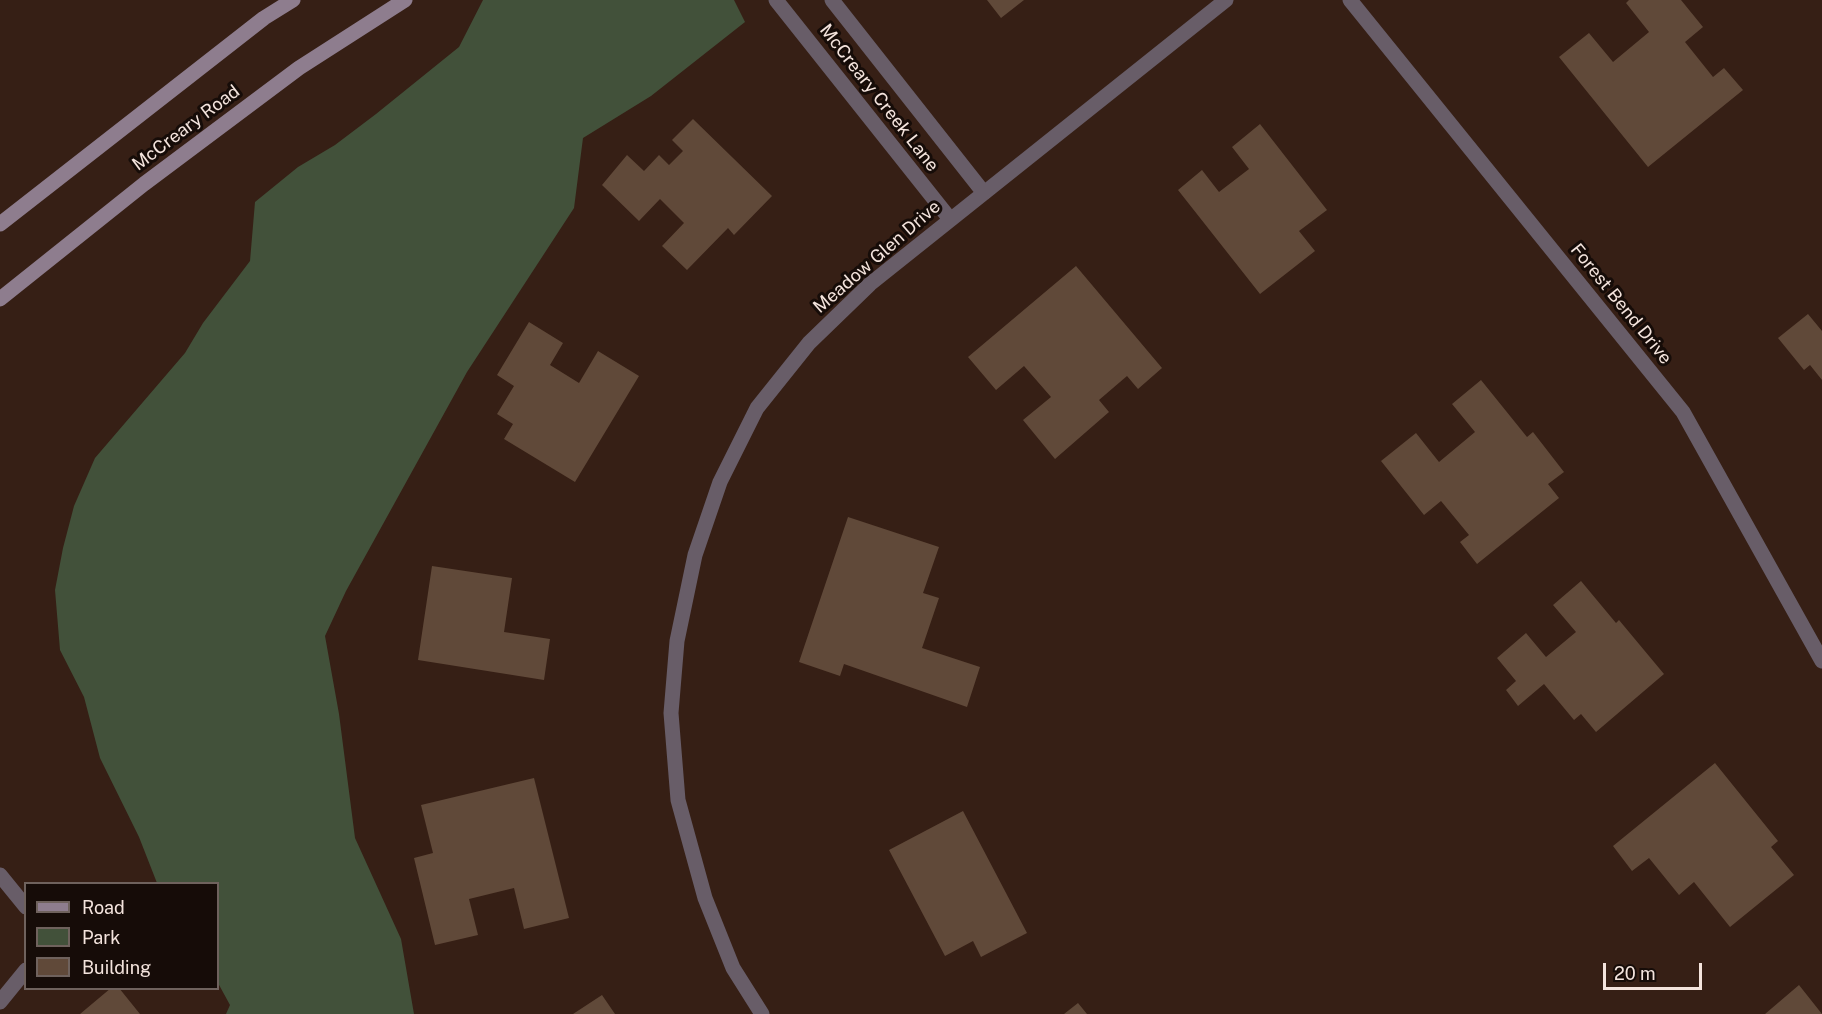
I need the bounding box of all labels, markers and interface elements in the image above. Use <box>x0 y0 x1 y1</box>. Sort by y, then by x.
street label: McCreary Creek Lane <box>815 20 943 176</box>
street label: McCreary Road <box>128 81 244 175</box>
street label: Meadow Glen Drive <box>809 196 945 318</box>
street label: Forest Bend Drive <box>1566 239 1676 369</box>
legend <box>24 882 219 990</box>
text: Road <box>82 897 125 918</box>
text: Park <box>82 927 120 948</box>
scale bar <box>1606 951 1705 989</box>
text: Building <box>82 957 151 978</box>
text: 20 m <box>1614 963 1656 984</box>

